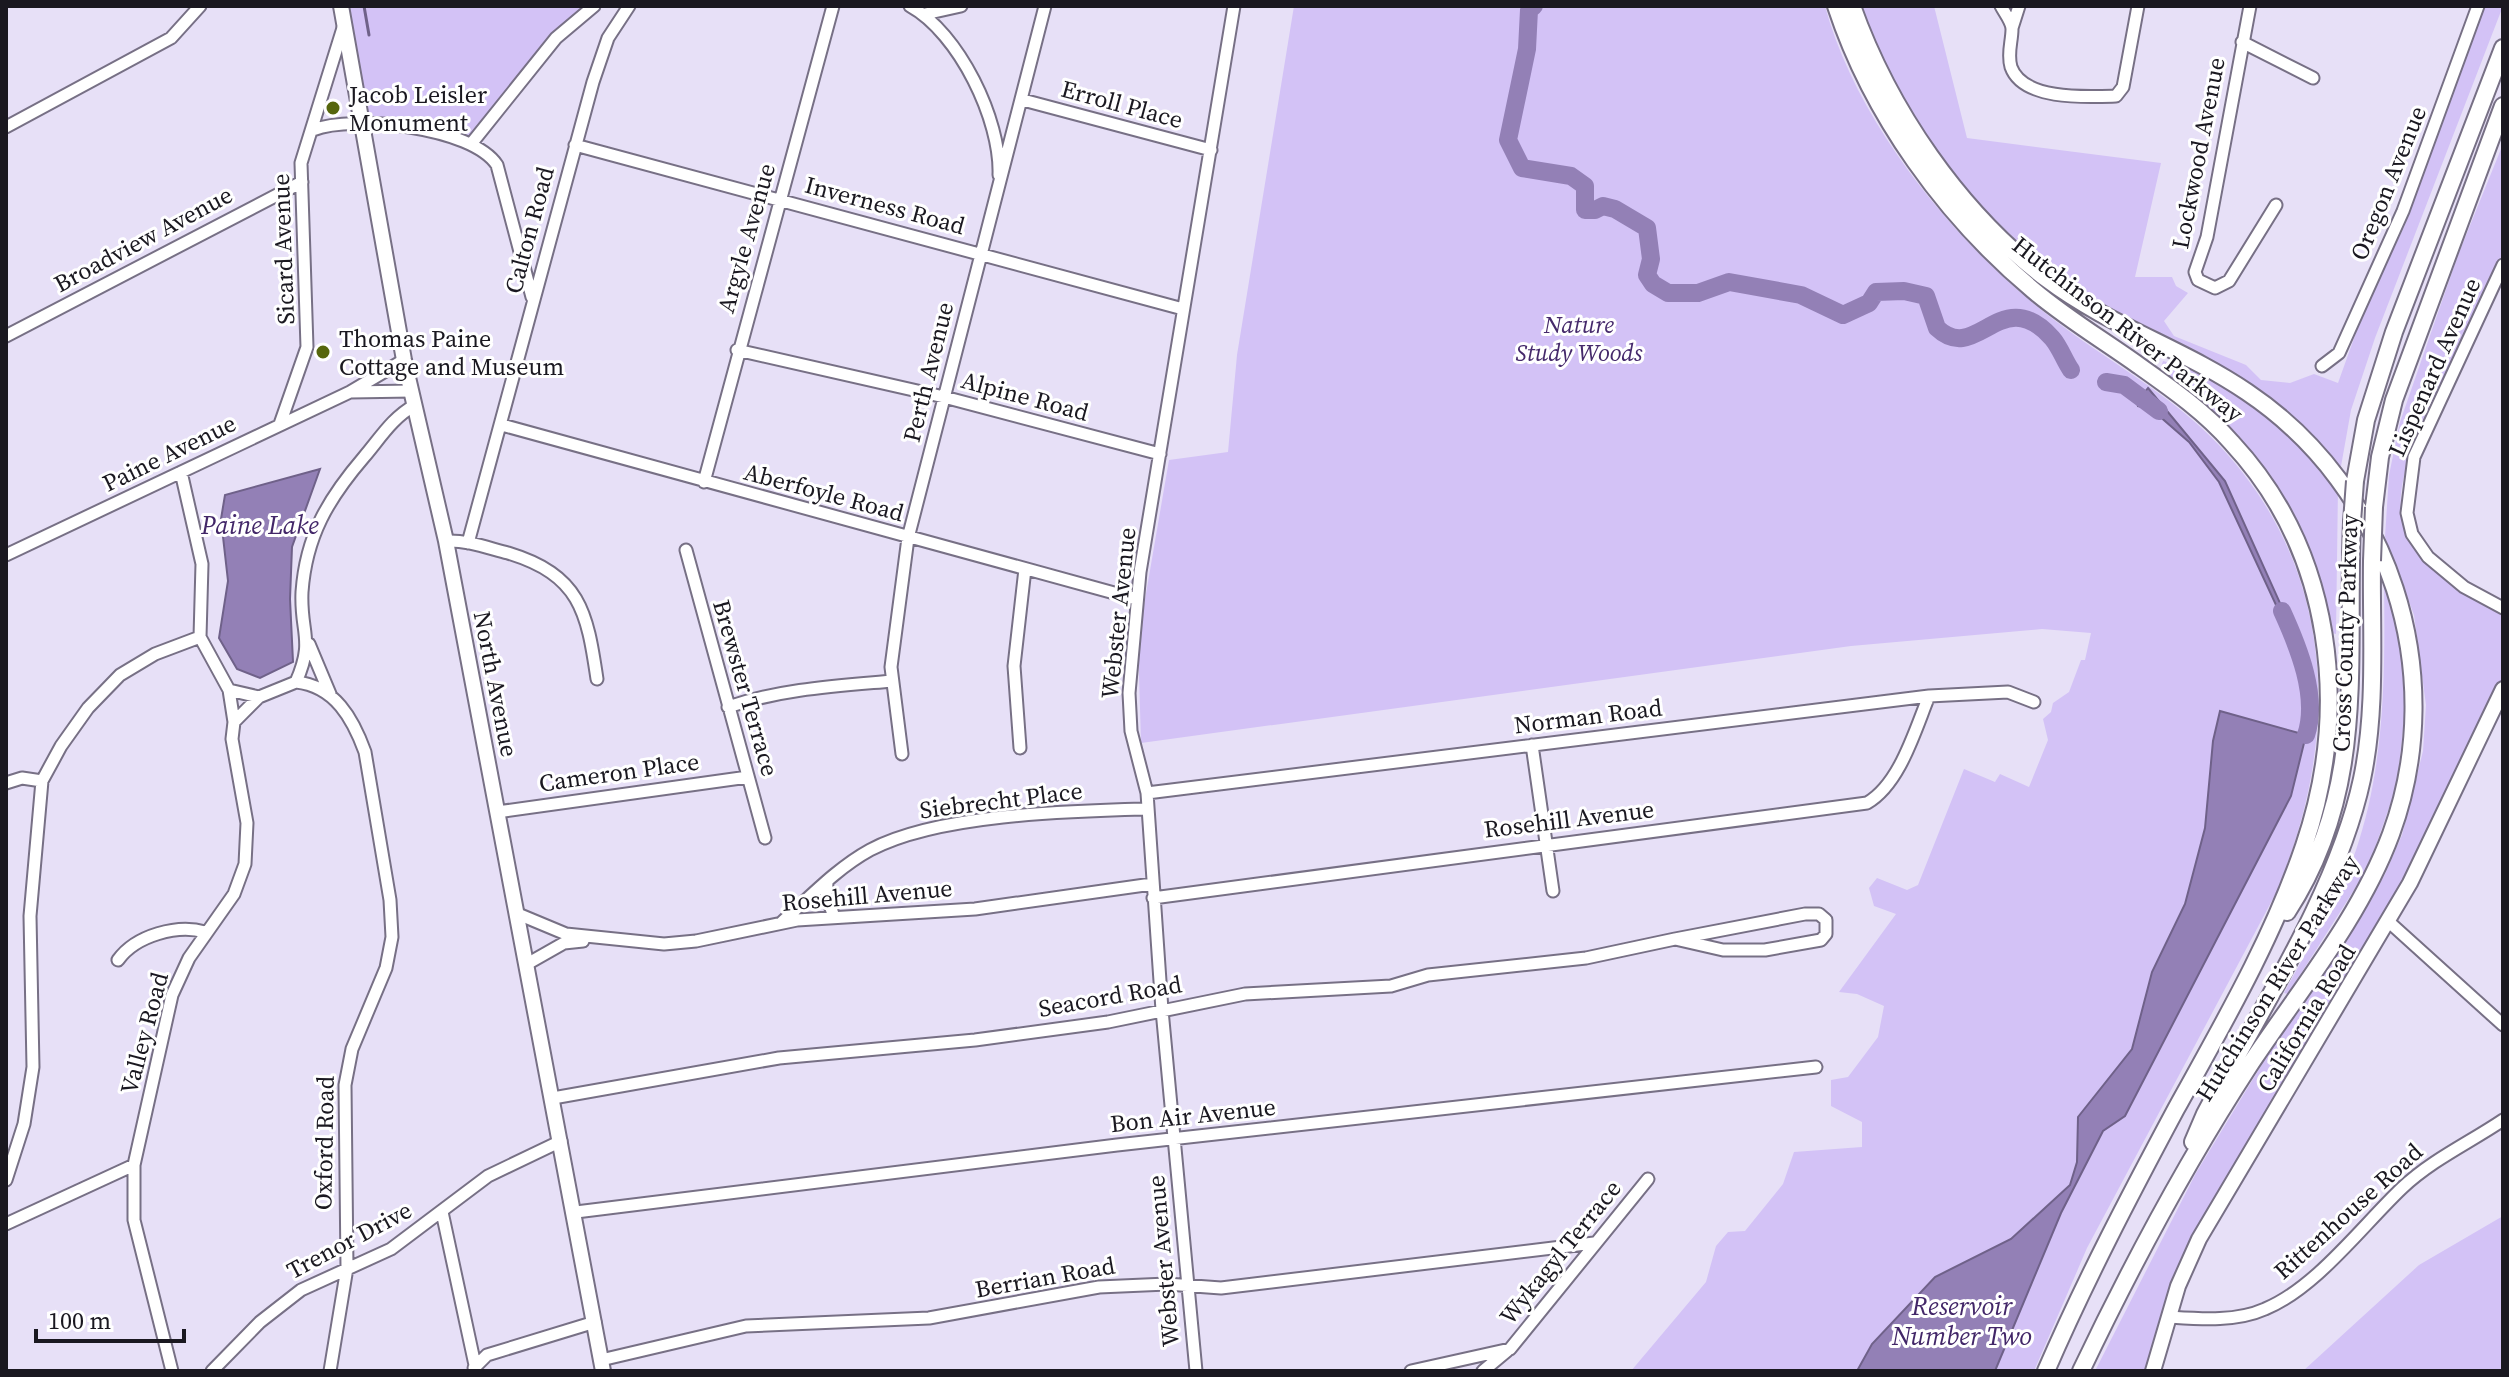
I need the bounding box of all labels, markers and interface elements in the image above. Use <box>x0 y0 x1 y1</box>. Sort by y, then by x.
street label: Lockwood Avenue <box>2163 55 2233 251</box>
street label: Erroll Place <box>1058 72 1186 136</box>
place label: Jacob Leisler Monument <box>348 78 487 139</box>
marker: Jacob Leisler Monument <box>324 99 342 117</box>
street label: Oregon Avenue <box>2342 101 2434 265</box>
street label: Argyle Avenue <box>709 159 783 317</box>
street label: Calton Road <box>496 163 562 297</box>
street label: Inverness Road <box>801 168 969 242</box>
street label: Sicard Avenue <box>264 173 302 325</box>
street label: Broadview Avenue <box>48 178 238 300</box>
street label: Hutchinson River Parkway <box>2006 228 2251 430</box>
street label: Lispenard Avenue <box>2380 272 2488 462</box>
street label: Perth Avenue <box>895 299 961 445</box>
park label: Nature Study Woods <box>1516 308 1643 369</box>
place label: Thomas Paine Cottage and Museum <box>339 322 564 383</box>
marker: Thomas Paine Cottage and Museum <box>314 343 332 361</box>
street label: Alpine Road <box>958 363 1093 429</box>
street label: Paine Avenue <box>97 406 241 500</box>
street label: Aberfoyle Road <box>740 455 908 529</box>
water label: Paine Lake <box>200 507 319 543</box>
street label: Cross County Parkway <box>2324 513 2366 753</box>
street label: Webster Avenue <box>1093 526 1143 700</box>
street label: Brewster Terrace <box>705 596 787 780</box>
street label: North Avenue <box>466 608 526 760</box>
street label: Norman Road <box>1512 691 1664 741</box>
street label: Cameron Place <box>537 744 701 800</box>
street label: Siebrecht Place <box>918 774 1084 826</box>
street label: Rosehill Avenue <box>1482 792 1656 846</box>
street label: Hutchinson River Parkway <box>2187 848 2367 1108</box>
street label: Rosehill Avenue <box>780 871 954 919</box>
street label: California Road <box>2249 938 2363 1098</box>
street label: Seacord Road <box>1036 967 1185 1025</box>
street label: Valley Road <box>112 968 176 1098</box>
street label: Oxford Road <box>306 1075 342 1210</box>
street label: Bon Air Avenue <box>1109 1090 1277 1140</box>
street label: Rittenhouse Road <box>2267 1135 2430 1287</box>
street label: Wykagyl Terrace <box>1491 1173 1629 1331</box>
street label: Webster Avenue <box>1139 1174 1187 1348</box>
street label: Trenor Drive <box>281 1193 417 1287</box>
street label: Berrian Road <box>972 1248 1118 1306</box>
water label: Reservoir Number Two <box>1891 1288 2032 1354</box>
scale bar <box>36 1293 184 1343</box>
text: 100 m <box>48 1304 111 1337</box>

